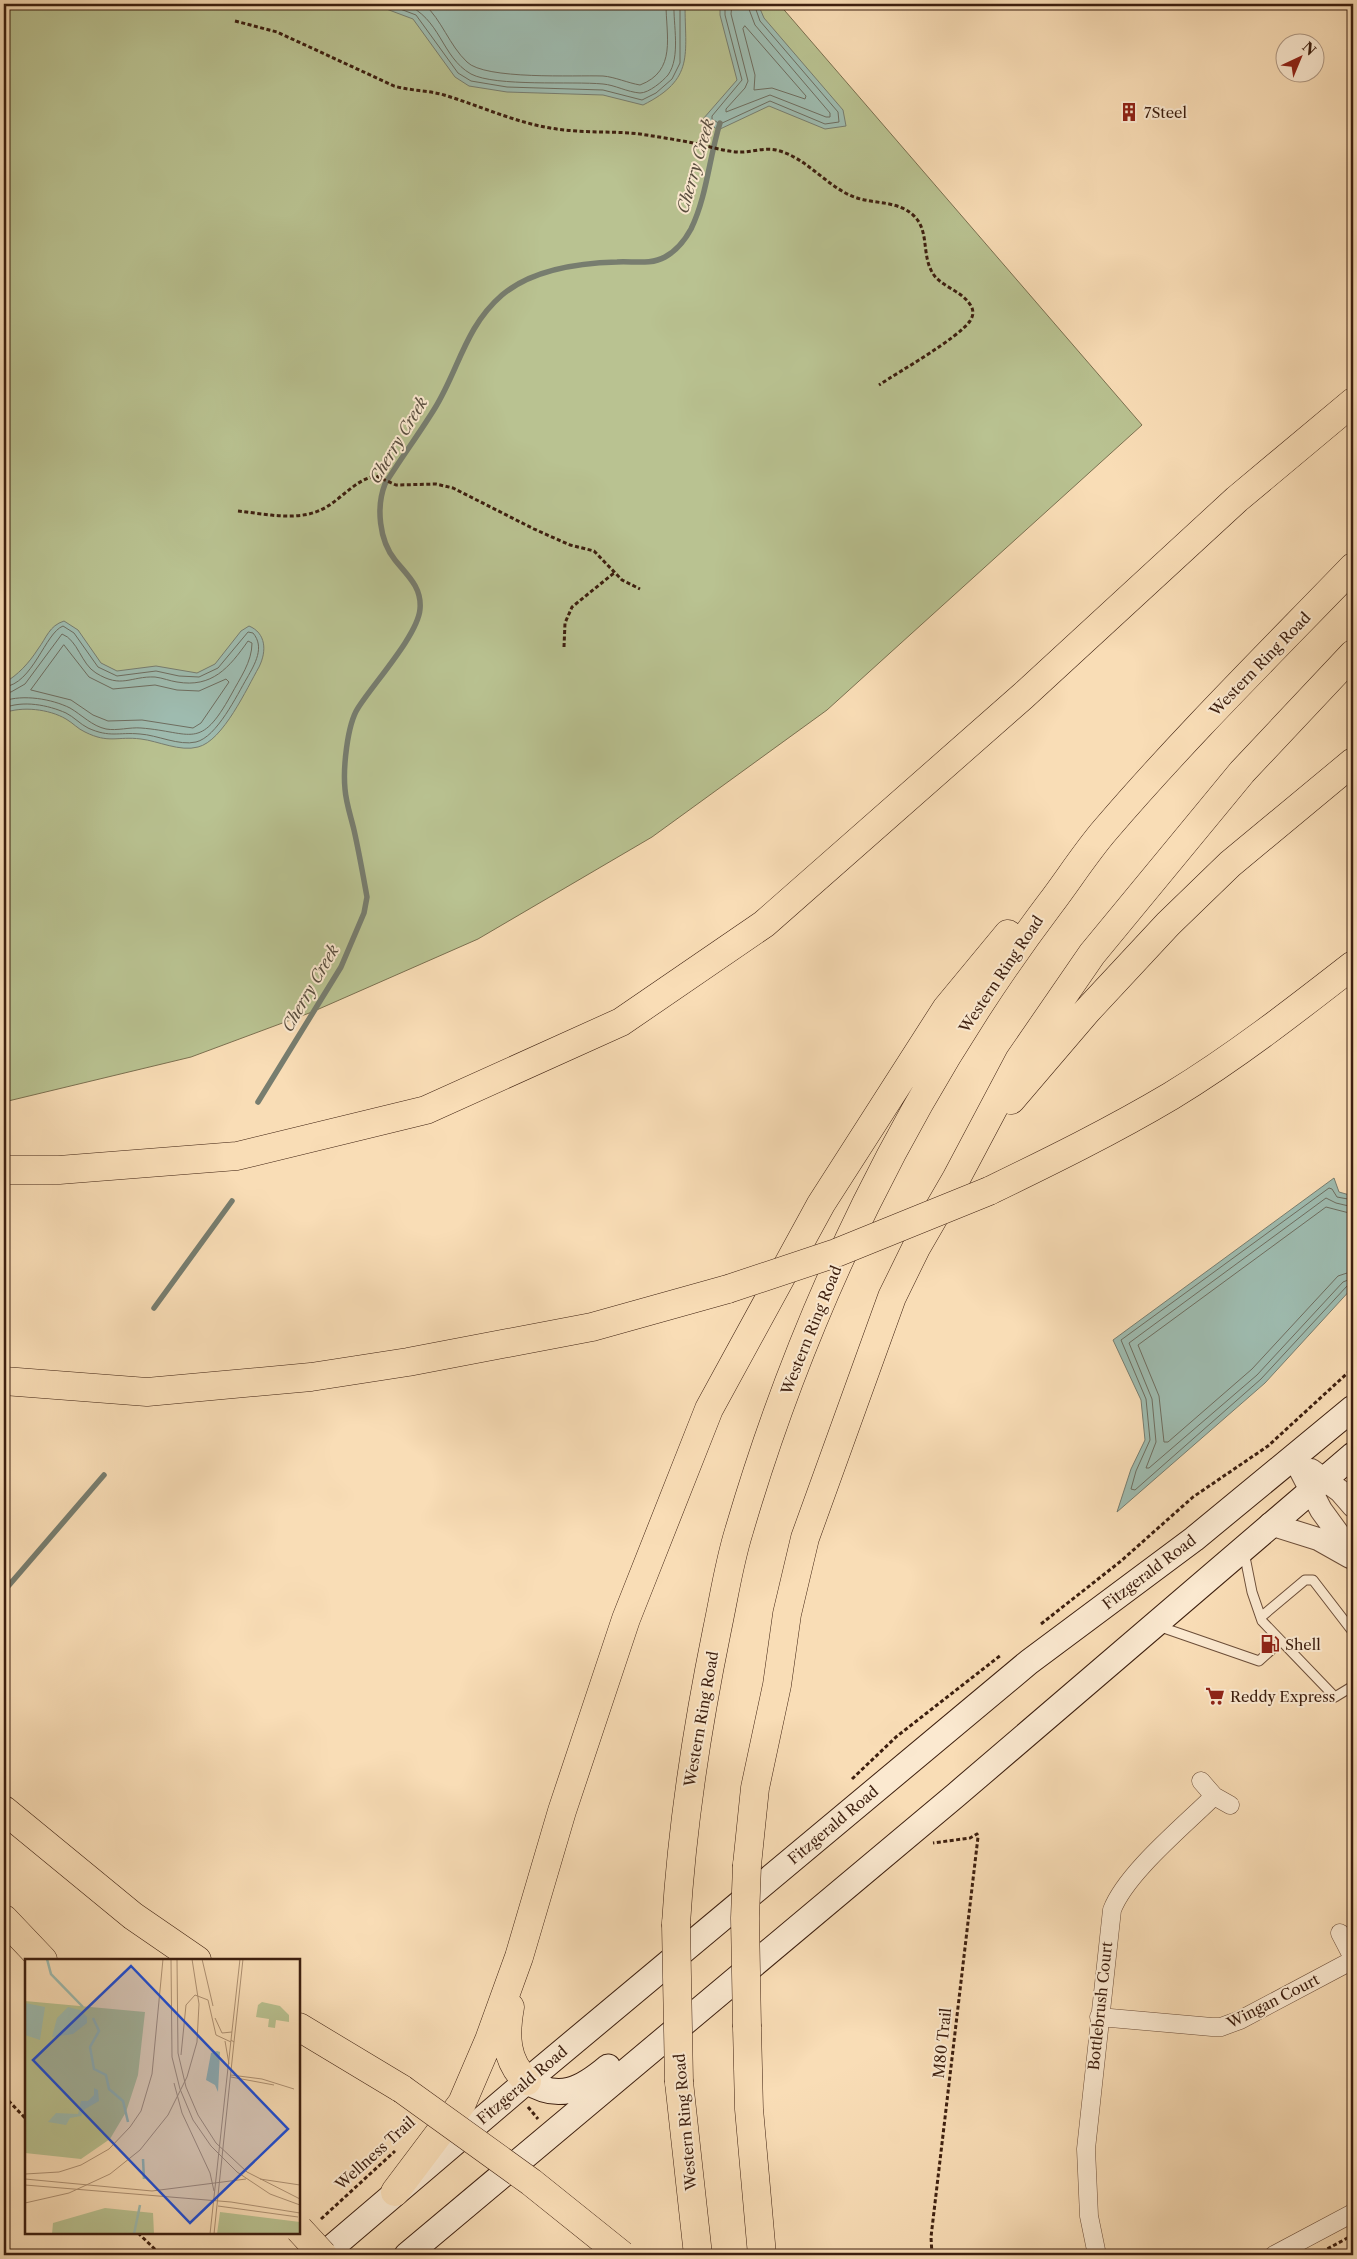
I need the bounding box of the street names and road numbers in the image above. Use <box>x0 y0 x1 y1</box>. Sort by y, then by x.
street label: Western Ring Road <box>1205 608 1315 721</box>
street label: Western Ring Road <box>954 912 1047 1037</box>
street label: Western Ring Road <box>776 1263 846 1398</box>
street label: Fitzgerald Road <box>1098 1531 1200 1613</box>
street label: Western Ring Road <box>680 1650 722 1789</box>
street label: Fitzgerald Road <box>784 1782 882 1868</box>
street label: Bottlebrush Court <box>1084 1940 1116 2071</box>
street label: Wingan Court <box>1223 1969 1323 2033</box>
street label: M80 Trail <box>929 2006 955 2079</box>
street label: Fitzgerald Road <box>473 2042 571 2128</box>
street label: Western Ring Road <box>670 2053 701 2192</box>
street label: Wellness Trail <box>331 2112 419 2194</box>

